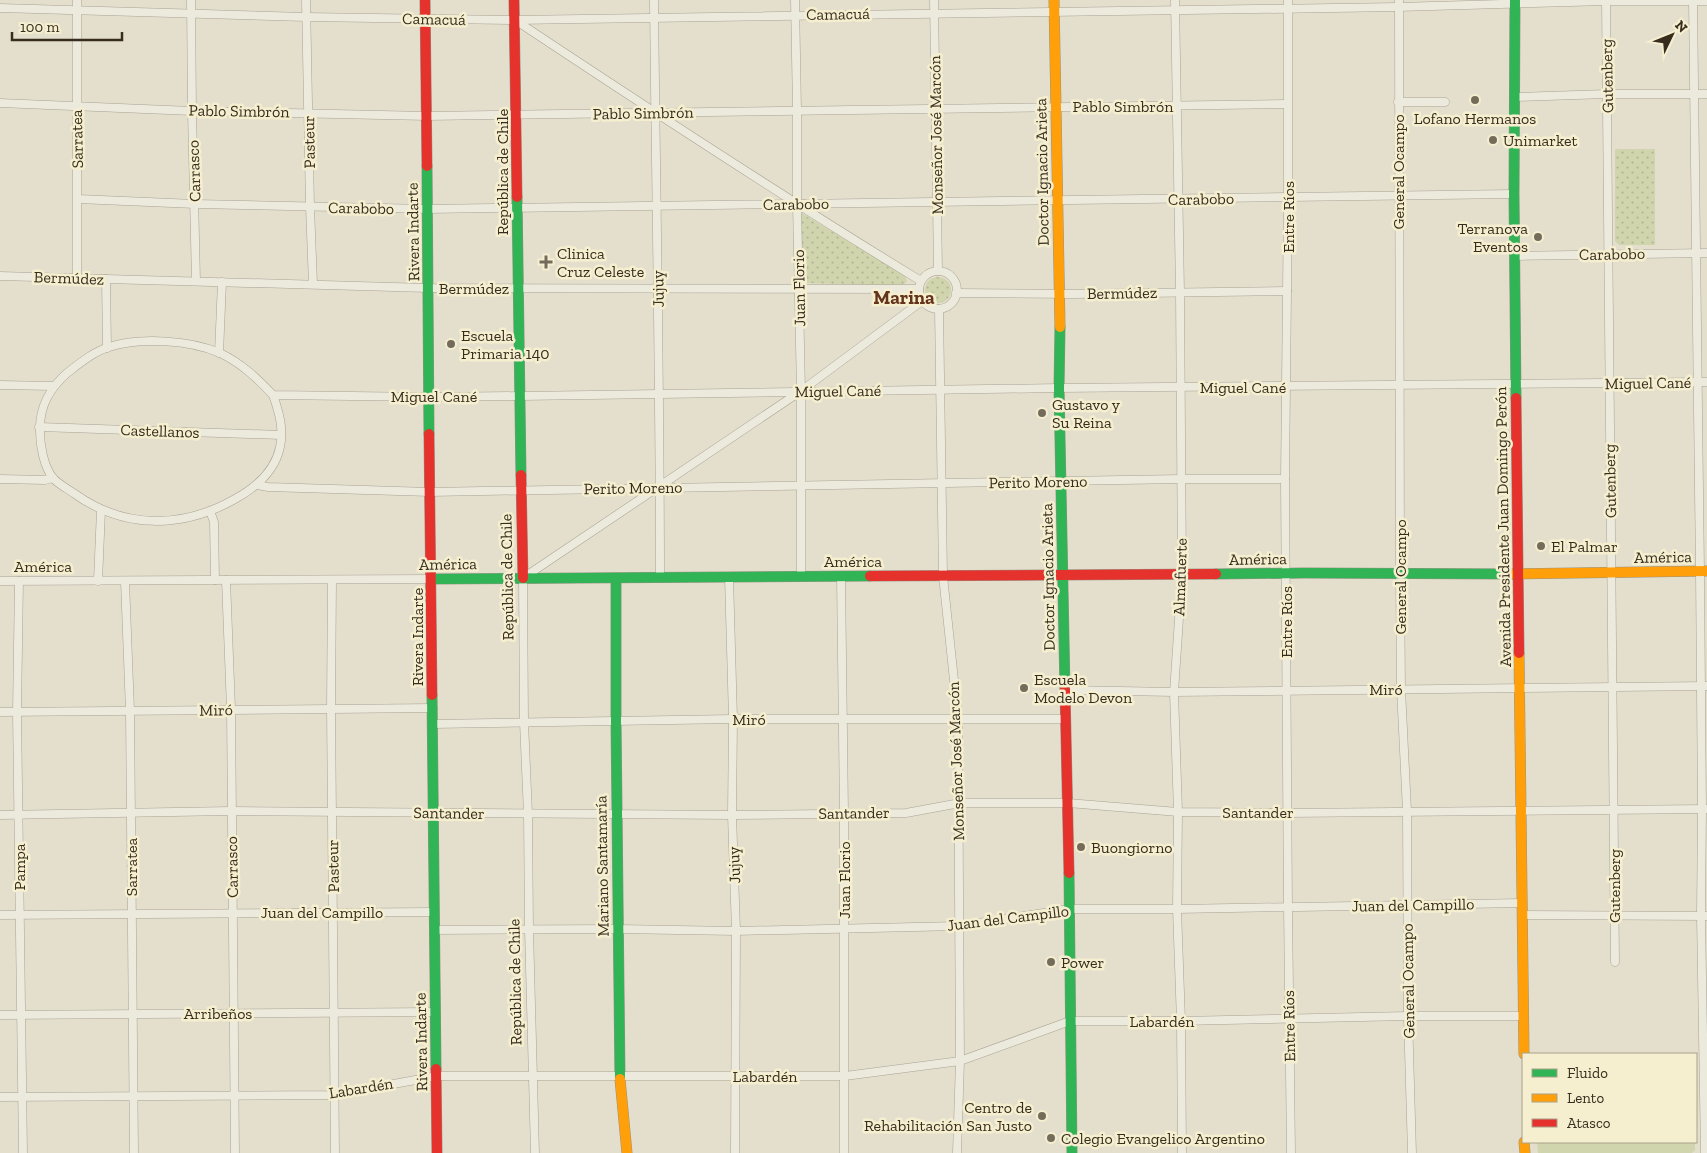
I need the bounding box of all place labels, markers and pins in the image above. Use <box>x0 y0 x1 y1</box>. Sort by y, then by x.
marker: Lofano Hermanos <box>1469 94 1481 106</box>
place label: Lofano Hermanos <box>1414 109 1536 128</box>
place label: Unimarket <box>1503 131 1577 150</box>
marker: Unimarket <box>1487 134 1499 146</box>
place label: Terranova Eventos <box>1457 219 1528 256</box>
marker: Terranova Eventos <box>1532 231 1544 243</box>
place label: Clinica Cruz Celeste <box>557 244 644 281</box>
marker: Clinica Cruz Celeste <box>539 255 553 269</box>
place label: Escuela Primaria 140 <box>461 326 549 363</box>
marker: Escuela Primaria 140 <box>445 338 457 350</box>
place label: Gustavo y Su Reina <box>1052 395 1121 432</box>
marker: Gustavo y Su Reina <box>1036 407 1048 419</box>
place label: El Palmar <box>1551 537 1618 556</box>
marker: El Palmar <box>1535 540 1547 552</box>
place label: Escuela Modelo Devon <box>1034 670 1133 707</box>
marker: Escuela Modelo Devon <box>1018 682 1030 694</box>
place label: Buongiorno <box>1091 838 1173 857</box>
marker: Buongiorno <box>1075 841 1087 853</box>
place label: Power <box>1061 953 1104 972</box>
marker: Power <box>1045 956 1057 968</box>
place label: Centro de Rehabilitación San Justo <box>864 1098 1032 1135</box>
marker: Centro de Rehabilitación San Justo <box>1036 1110 1048 1122</box>
place label: Colegio Evangelico Argentino <box>1061 1129 1265 1148</box>
marker: Colegio Evangelico Argentino <box>1045 1132 1057 1144</box>

